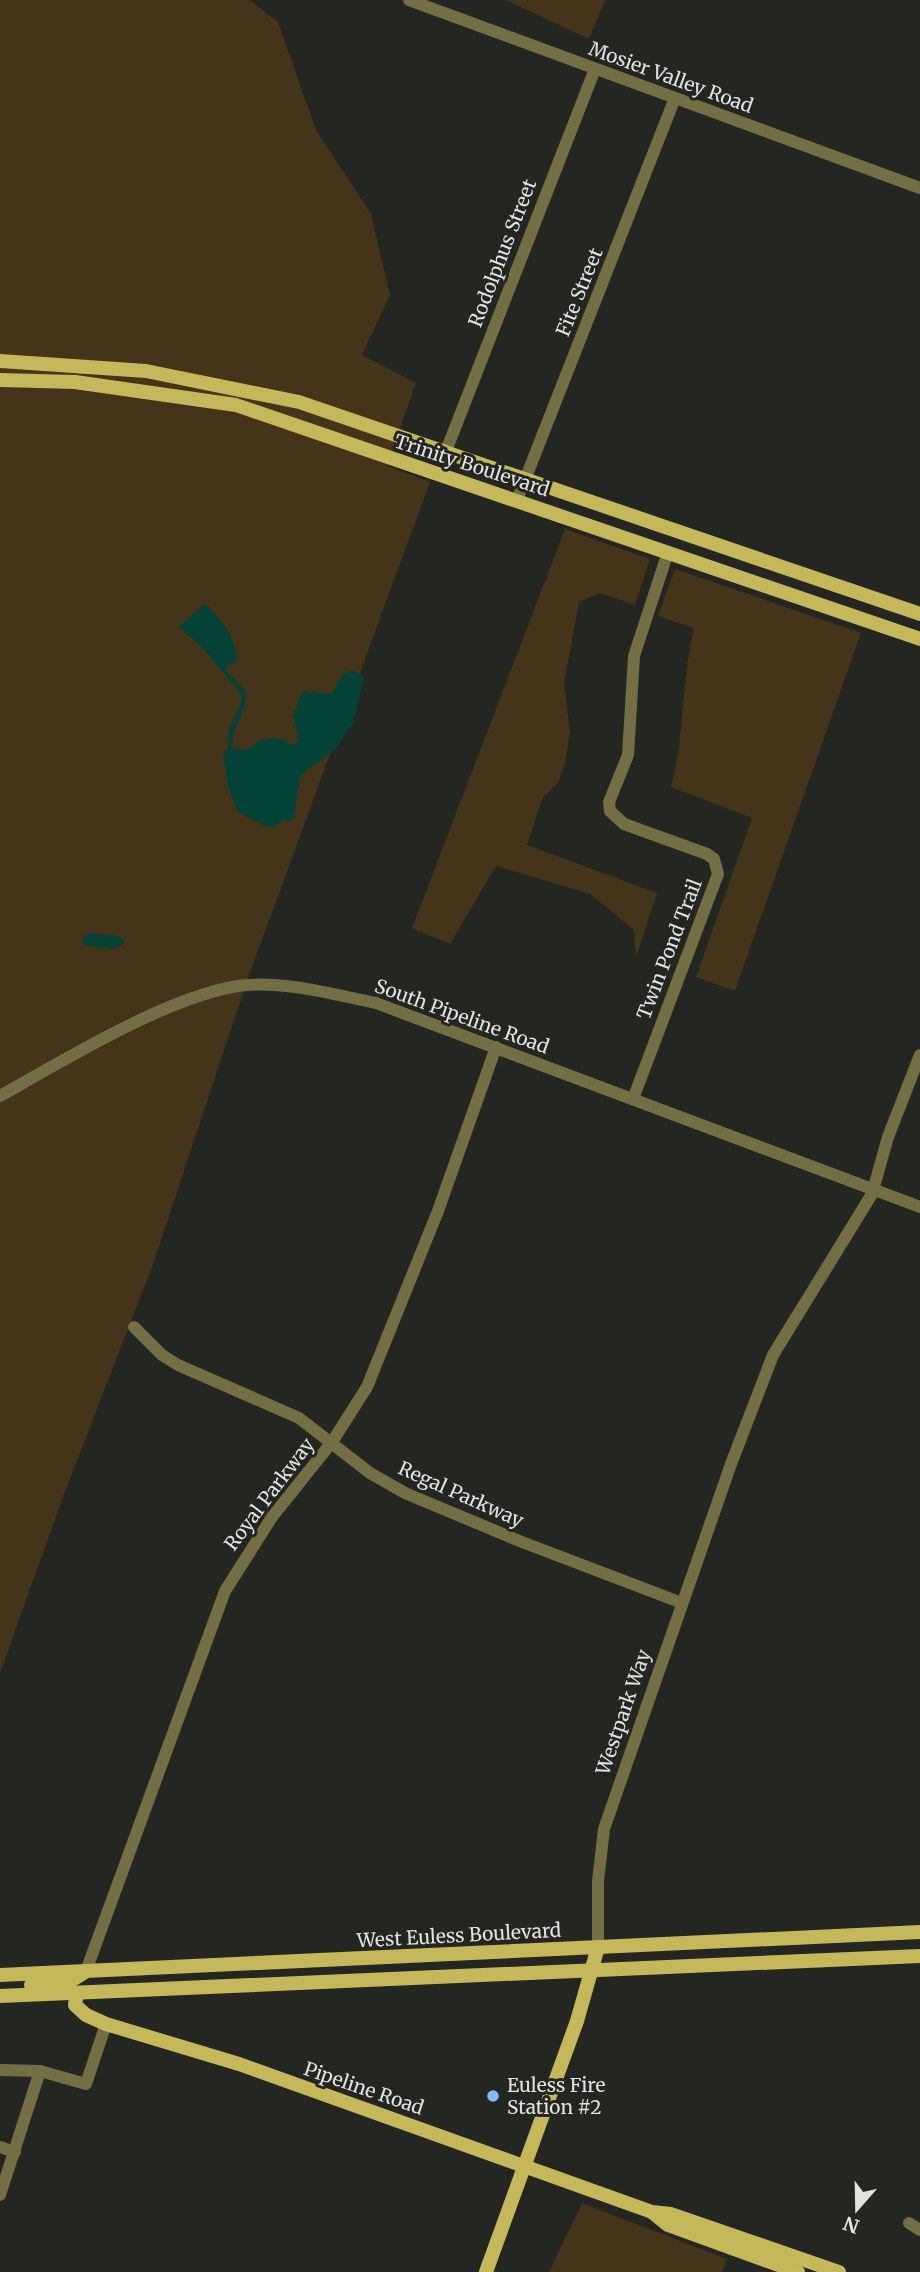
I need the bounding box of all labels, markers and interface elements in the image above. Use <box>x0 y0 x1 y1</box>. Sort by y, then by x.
street label: Mosier Valley Road <box>585 36 757 118</box>
street label: Rodolphus Street <box>463 175 541 330</box>
street label: Fite Street <box>550 244 608 340</box>
street label: Trinity Boulevard <box>391 429 553 501</box>
street label: Twin Pond Trail <box>631 875 707 1023</box>
street label: South Pipeline Road <box>371 973 553 1059</box>
street label: Royal Parkway <box>219 1433 319 1555</box>
street label: Regal Parkway <box>395 1456 527 1532</box>
street label: Westpark Way <box>590 1646 656 1779</box>
street label: West Euless Boulevard <box>355 1918 562 1952</box>
street label: Pipeline Road <box>301 2056 427 2120</box>
place label: Euless Fire Station #2 <box>507 2073 605 2119</box>
marker: Euless Fire Station #2 <box>485 2088 501 2104</box>
north arrow <box>822 2174 892 2244</box>
text: N <box>840 2211 862 2239</box>

